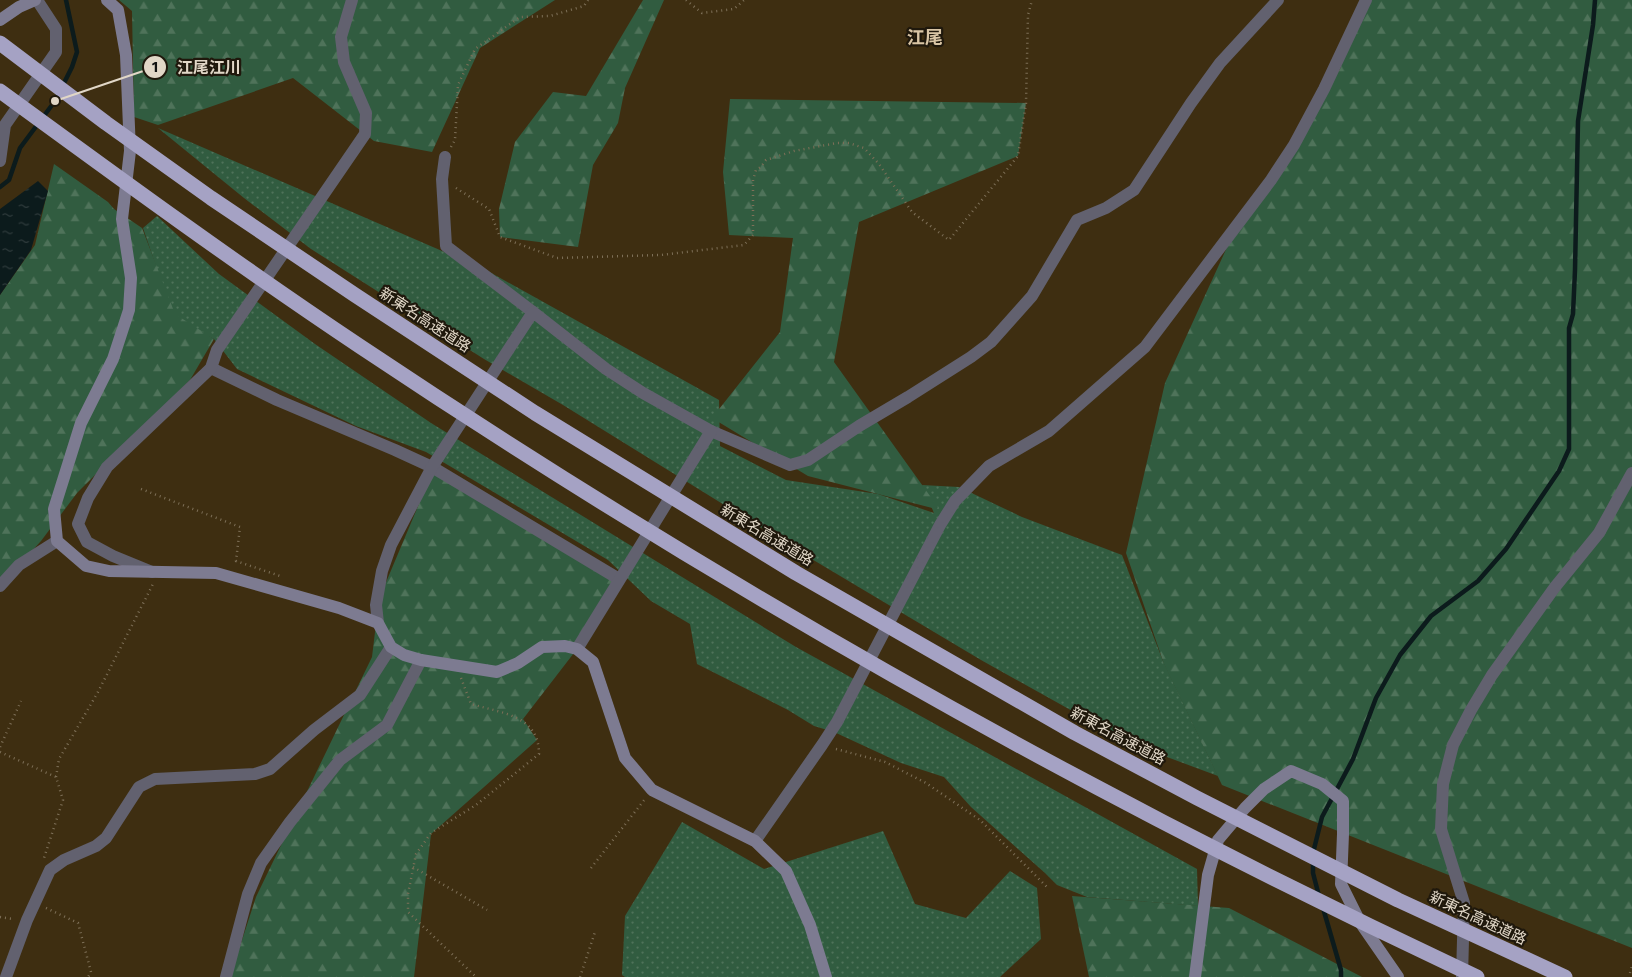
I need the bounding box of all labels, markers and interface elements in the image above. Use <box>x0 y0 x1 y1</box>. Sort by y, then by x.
district label: 江尾 <box>907 27 943 49</box>
callout: 江尾江川 <box>142 52 251 83</box>
text: 1 <box>152 58 158 76</box>
text: 江尾江川 <box>177 58 241 77</box>
street label: 新東名高速道路 <box>376 284 474 356</box>
street label: 新東名高速道路 <box>717 500 817 570</box>
street label: 新東名高速道路 <box>1067 703 1169 769</box>
street label: 新東名高速道路 <box>1427 888 1529 948</box>

